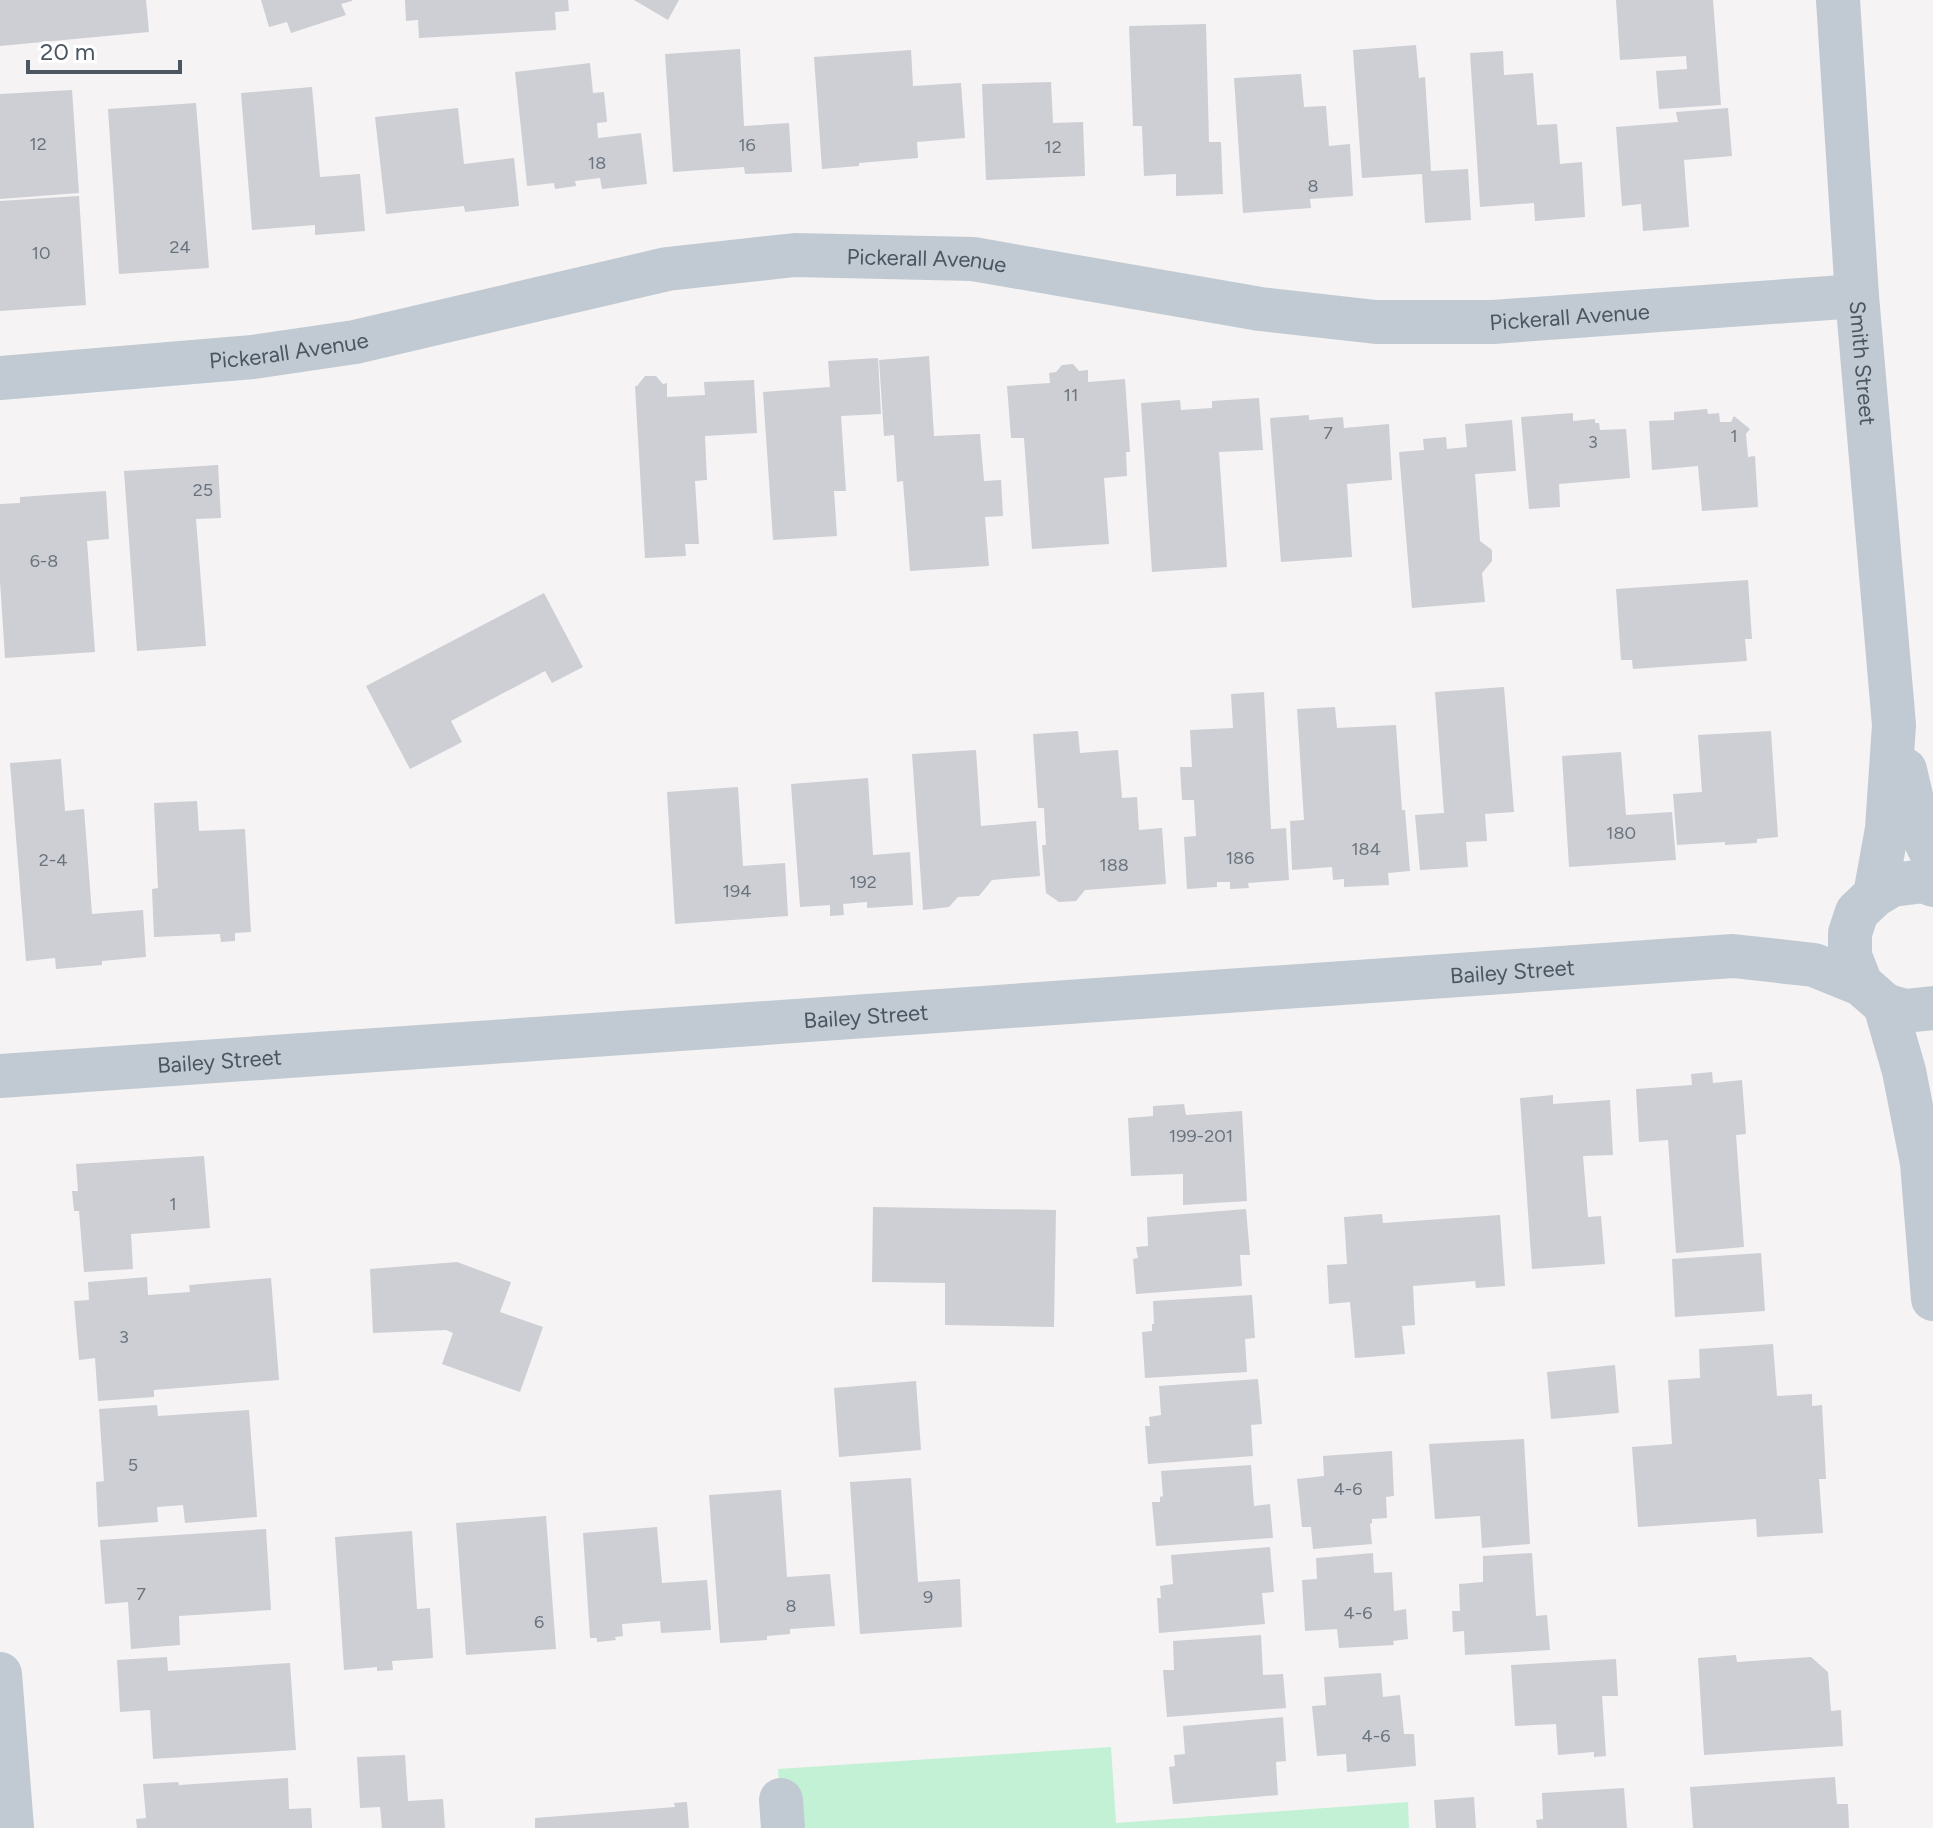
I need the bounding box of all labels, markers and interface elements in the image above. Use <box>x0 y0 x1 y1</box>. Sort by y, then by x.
scale bar <box>28 24 180 74</box>
text: 20 m <box>40 37 95 66</box>
house number: 12 <box>29 133 47 155</box>
house number: 16 <box>738 134 756 156</box>
house number: 12 <box>1044 136 1062 158</box>
house number: 18 <box>588 152 606 174</box>
house number: 8 <box>1307 175 1319 197</box>
house number: 24 <box>169 236 191 258</box>
house number: 10 <box>32 242 50 264</box>
street label: Pickerall Avenue <box>846 243 1009 279</box>
street label: Pickerall Avenue <box>1489 298 1651 336</box>
street label: Smith Street <box>1843 300 1881 427</box>
street label: Pickerall Avenue <box>208 326 371 375</box>
house number: 11 <box>1064 384 1078 406</box>
house number: 7 <box>1323 422 1333 444</box>
house number: 1 <box>1730 425 1738 447</box>
house number: 3 <box>1588 431 1598 453</box>
house number: 25 <box>193 479 213 501</box>
house number: 6-8 <box>30 550 58 572</box>
house number: 180 <box>1606 822 1636 844</box>
house number: 184 <box>1351 838 1381 860</box>
house number: 186 <box>1226 847 1254 869</box>
house number: 2-4 <box>39 849 67 871</box>
house number: 188 <box>1099 854 1129 876</box>
house number: 192 <box>849 871 877 893</box>
house number: 194 <box>723 880 751 902</box>
street label: Bailey Street <box>1449 954 1576 990</box>
street label: Bailey Street <box>803 999 929 1034</box>
street label: Bailey Street <box>156 1044 283 1079</box>
house number: 199-201 <box>1169 1125 1233 1147</box>
house number: 1 <box>169 1193 177 1215</box>
house number: 3 <box>119 1326 129 1348</box>
house number: 5 <box>128 1454 138 1476</box>
house number: 4-6 <box>1334 1478 1362 1500</box>
house number: 7 <box>136 1583 146 1605</box>
house number: 9 <box>923 1586 933 1608</box>
house number: 8 <box>785 1595 797 1617</box>
house number: 4-6 <box>1344 1602 1372 1624</box>
house number: 6 <box>534 1611 544 1633</box>
house number: 4-6 <box>1362 1725 1390 1747</box>

